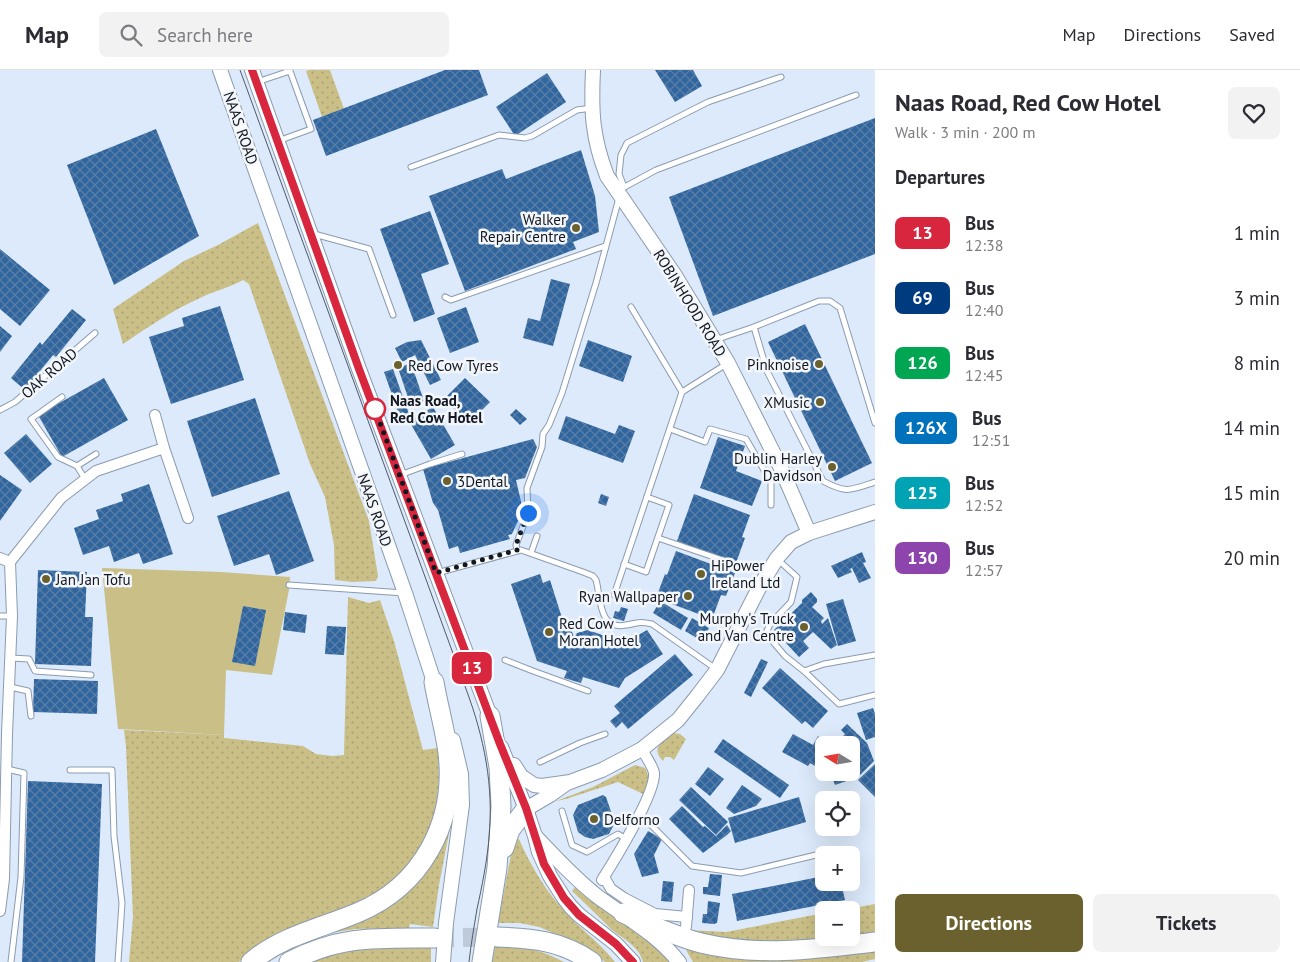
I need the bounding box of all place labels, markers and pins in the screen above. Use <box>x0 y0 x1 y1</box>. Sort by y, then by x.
place label: Walker Repair Centre <box>480 210 566 246</box>
marker: Walker Repair Centre <box>570 222 582 234</box>
place label: Pinknoise <box>747 355 809 374</box>
place label: Red Cow Tyres <box>408 356 498 375</box>
marker: Pinknoise <box>813 358 825 370</box>
marker: Red Cow Tyres <box>392 359 404 371</box>
place label: Naas Road, Red Cow Hotel <box>390 391 483 427</box>
place label: XMusic <box>764 393 810 412</box>
marker: XMusic <box>814 396 826 408</box>
marker: Naas Road, Red Cow Hotel <box>364 398 386 420</box>
place label: Dublin Harley Davidson <box>734 449 822 485</box>
marker: Dublin Harley Davidson <box>826 461 838 473</box>
place label: 3Dental <box>457 472 508 491</box>
marker: 3Dental <box>441 475 453 487</box>
place label: HiPower Ireland Ltd <box>711 556 780 592</box>
marker: HiPower Ireland Ltd <box>695 568 707 580</box>
place label: Jan Jan Tofu <box>55 570 131 589</box>
marker: Jan Jan Tofu <box>40 573 52 585</box>
place label: Ryan Wallpaper <box>579 587 678 606</box>
marker: Ryan Wallpaper <box>682 590 694 602</box>
place label: Murphy's Truck and Van Centre <box>698 609 795 645</box>
place label: Red Cow Moran Hotel <box>559 614 639 650</box>
marker: Murphy's Truck and Van Centre <box>798 621 810 633</box>
marker: Red Cow Moran Hotel <box>543 626 555 638</box>
place label: Delforno <box>604 810 660 829</box>
marker: Delforno <box>588 813 600 825</box>

